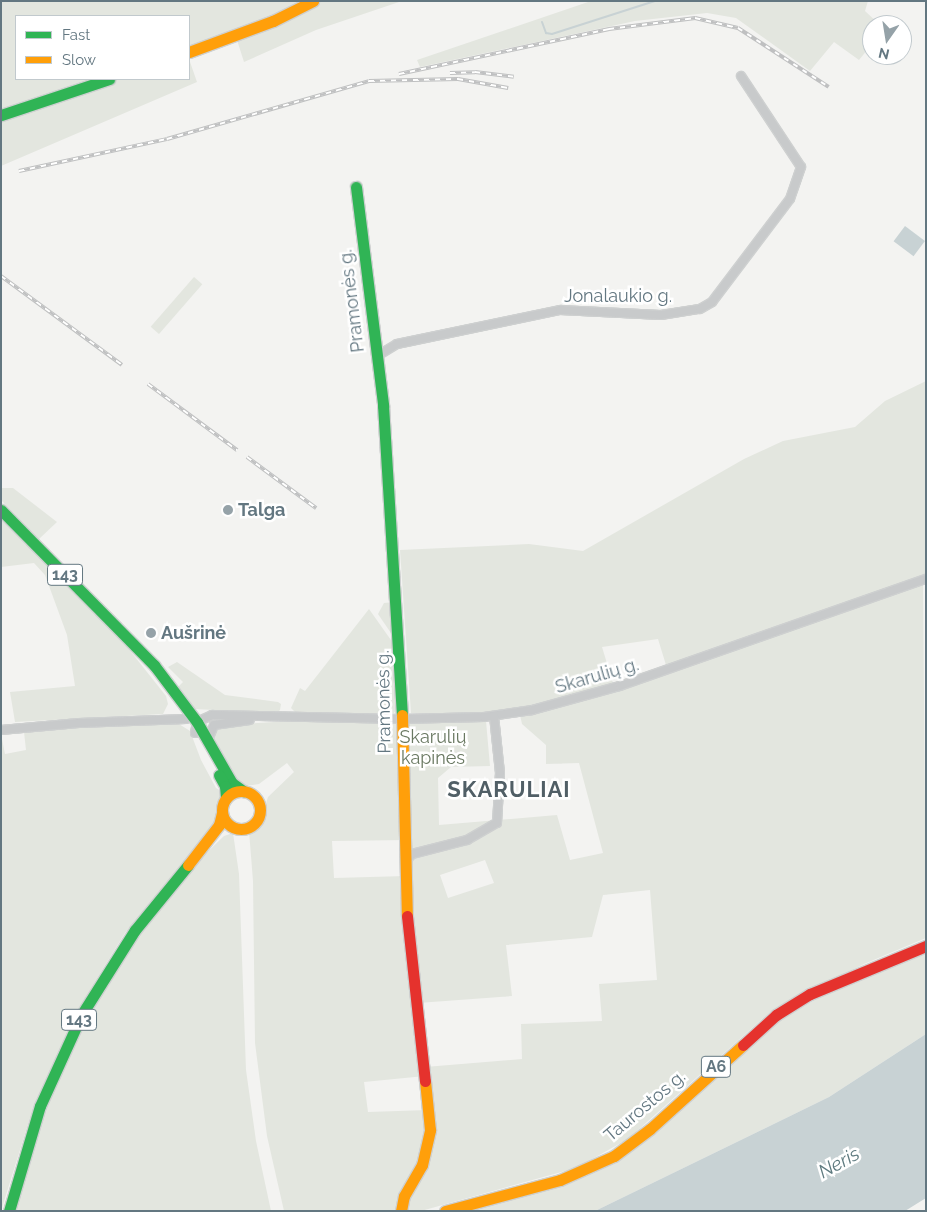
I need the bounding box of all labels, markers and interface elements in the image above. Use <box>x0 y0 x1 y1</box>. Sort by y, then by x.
legend <box>15 15 190 80</box>
north arrow <box>862 15 912 65</box>
text: Fast <box>62 26 90 44</box>
text: N <box>877 45 891 63</box>
text: Slow <box>62 51 96 69</box>
street label: Pramonės g. <box>335 248 369 354</box>
street label: Jonalaukio g. <box>564 285 672 307</box>
place label: Talga <box>238 499 285 521</box>
marker: Talga <box>222 504 234 516</box>
road number: 143 <box>46 562 84 588</box>
place label: Aušrinė <box>161 622 226 644</box>
marker: Aušrinė <box>145 627 157 639</box>
street label: Pramonės g. <box>372 650 396 754</box>
street label: Skarulių g. <box>553 654 641 698</box>
park label: Skarulių kapinės <box>400 727 466 770</box>
district label: SKARULIAI <box>446 777 572 803</box>
road number: 143 <box>60 1006 98 1034</box>
road number: A6 <box>700 1054 732 1080</box>
street label: Taurostos g. <box>600 1066 690 1146</box>
water label: Neris <box>814 1142 864 1184</box>

